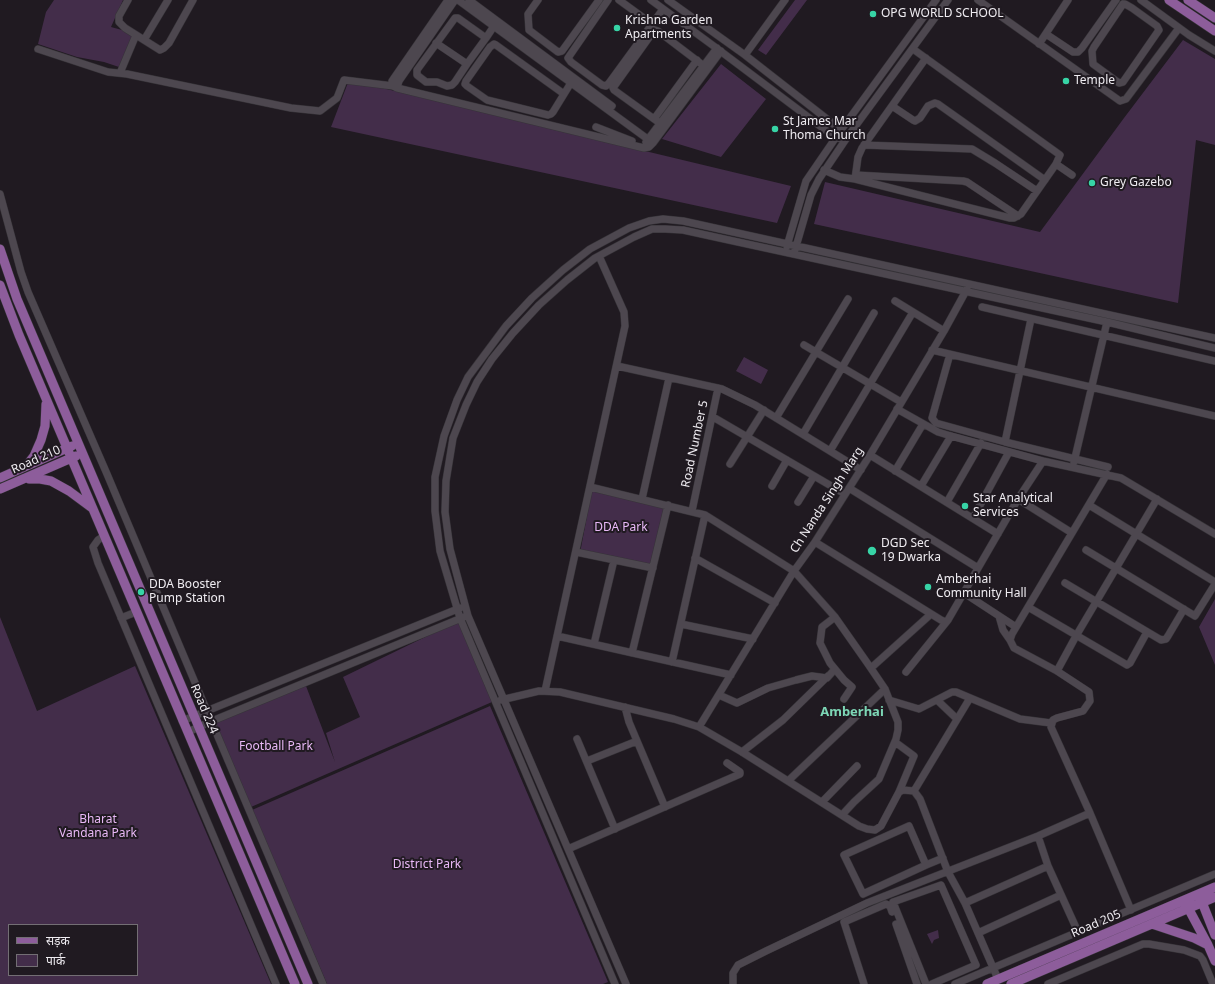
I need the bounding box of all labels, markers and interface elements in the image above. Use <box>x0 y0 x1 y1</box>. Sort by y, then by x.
place label: OPG WORLD SCHOOL <box>881 7 1004 21</box>
marker: OPG WORLD SCHOOL <box>868 9 878 19</box>
place label: Krishna Garden Apartments <box>625 14 713 42</box>
marker: Krishna Garden Apartments <box>612 23 622 33</box>
place label: Temple <box>1074 74 1115 88</box>
marker: Temple <box>1061 76 1071 86</box>
place label: St James Mar Thoma Church <box>783 115 866 143</box>
marker: St James Mar Thoma Church <box>770 124 780 134</box>
place label: Grey Gazebo <box>1100 176 1172 190</box>
marker: Grey Gazebo <box>1087 178 1097 188</box>
street label: Road Number 5 <box>679 399 711 489</box>
street label: Road 210 <box>9 443 63 477</box>
street label: Ch Nanda Singh Marg <box>787 444 867 556</box>
place label: Star Analytical Services <box>973 492 1053 520</box>
marker: Star Analytical Services <box>960 501 970 511</box>
park label: DDA Park <box>594 521 648 535</box>
place label: DGD Sec 19 Dwarka <box>881 537 941 565</box>
marker: DGD Sec 19 Dwarka <box>866 545 878 557</box>
place label: Amberhai Community Hall <box>936 573 1027 601</box>
place label: DDA Booster Pump Station <box>149 578 225 606</box>
marker: Amberhai Community Hall <box>923 582 933 592</box>
marker: DDA Booster Pump Station <box>136 587 146 597</box>
street label: Road 224 <box>187 682 221 736</box>
district label: Amberhai <box>820 704 884 720</box>
park label: Football Park <box>239 740 313 754</box>
park label: Bharat Vandana Park <box>59 813 137 841</box>
park label: District Park <box>393 858 461 872</box>
street label: Road 205 <box>1069 907 1123 941</box>
legend <box>8 924 138 976</box>
text: सड़क <box>46 932 70 949</box>
text: पार्क <box>46 952 65 969</box>

